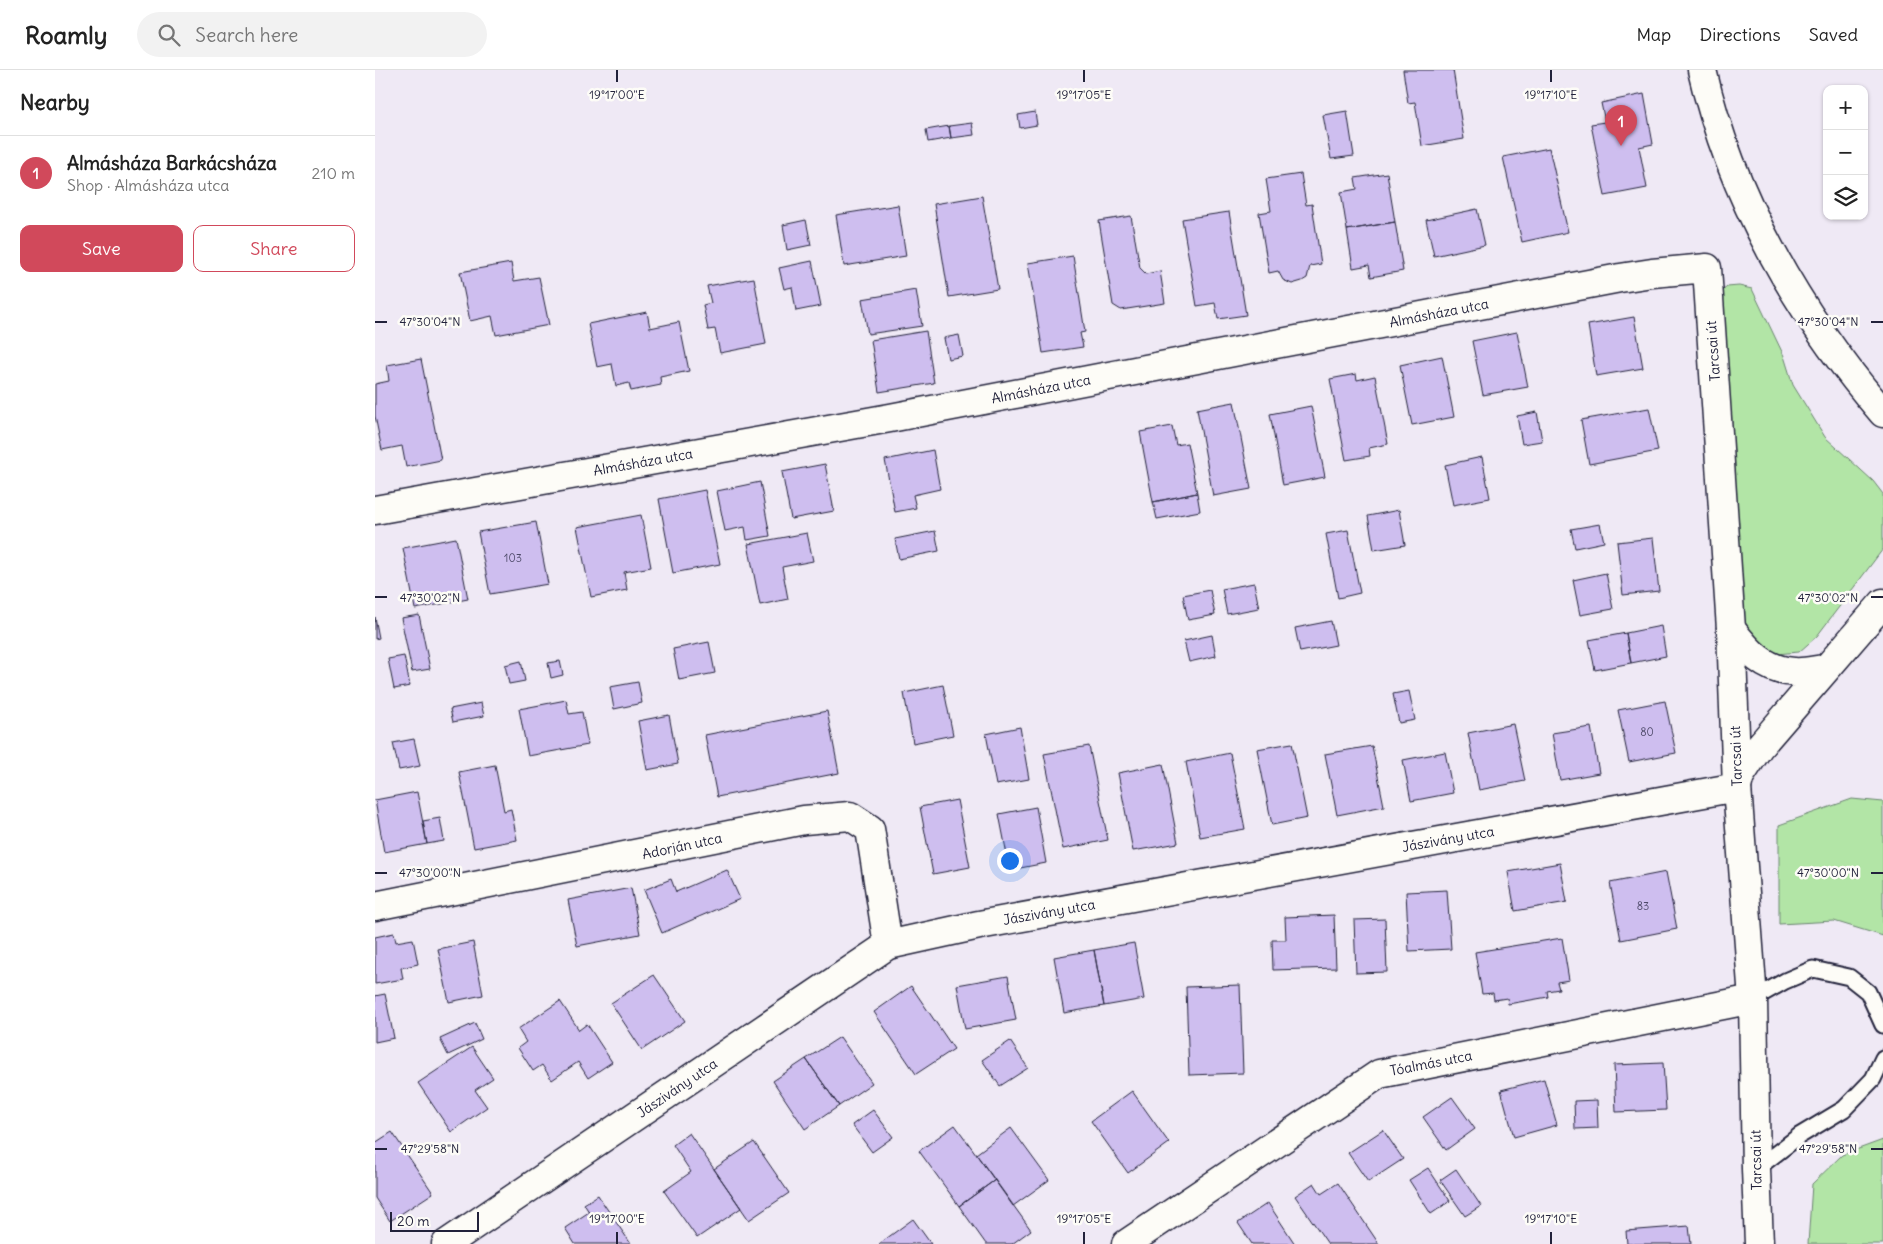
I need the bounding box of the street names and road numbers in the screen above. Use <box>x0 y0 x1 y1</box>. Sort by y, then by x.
street label: Almásháza utca <box>1388 295 1490 331</box>
street label: Tarcsai út <box>1702 320 1724 382</box>
street label: Almásháza utca <box>990 371 1092 407</box>
street label: Almásháza utca <box>592 444 694 480</box>
street label: Tarcsai út <box>1726 725 1746 787</box>
street label: Jászivány utca <box>1401 822 1495 856</box>
street label: Adorján utca <box>640 829 724 863</box>
street label: Jászivány utca <box>1002 895 1096 929</box>
street label: Tóalmás utca <box>1388 1046 1474 1080</box>
street label: Jászivány utca <box>633 1054 721 1122</box>
street label: Tarcsai út <box>1746 1129 1766 1191</box>

